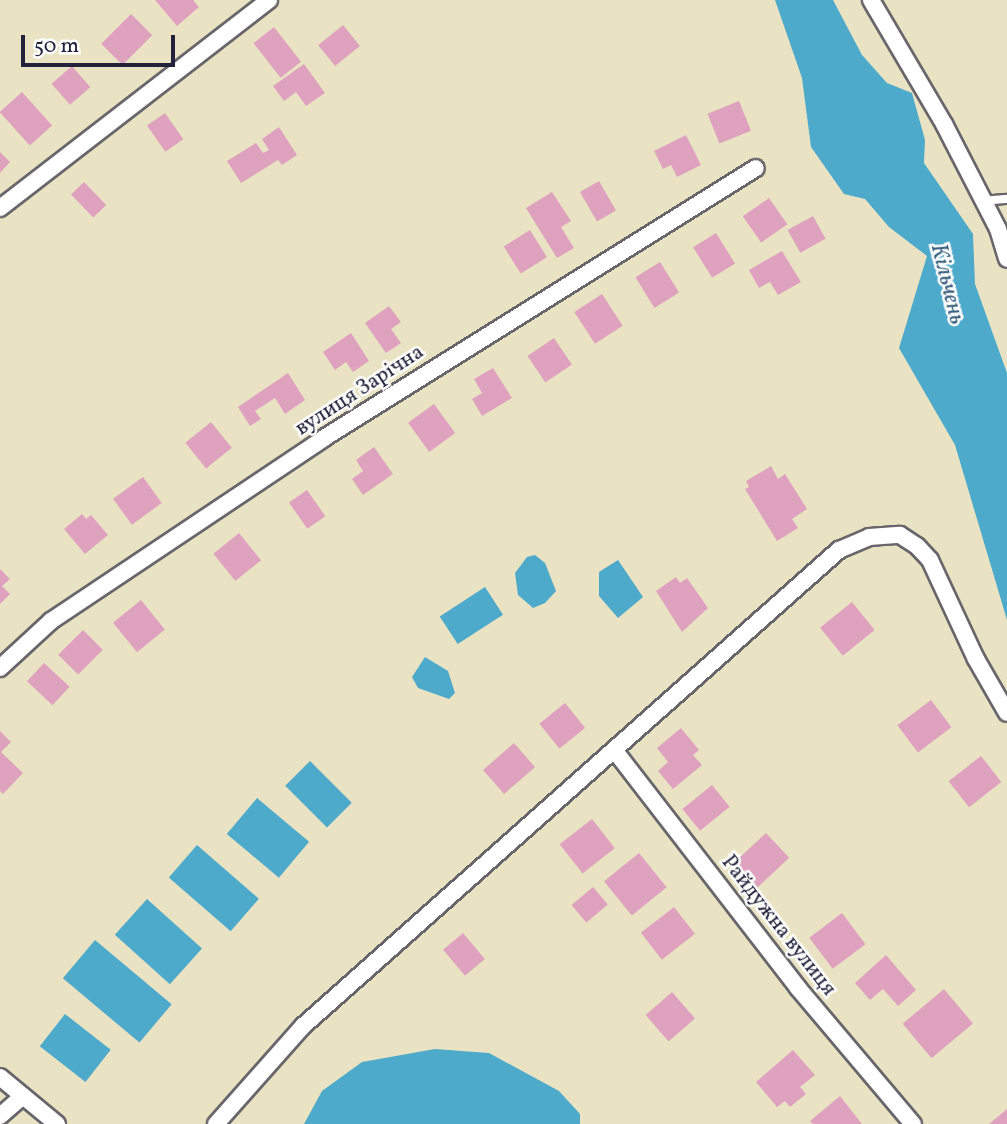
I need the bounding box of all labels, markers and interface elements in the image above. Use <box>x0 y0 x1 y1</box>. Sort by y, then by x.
scale bar <box>24 21 178 65</box>
text: 50 m <box>34 32 79 61</box>
water label: Кільчень <box>924 241 970 327</box>
street label: вулиця Зарічна <box>291 340 429 442</box>
street label: Райдужна вулиця <box>715 851 841 1001</box>

